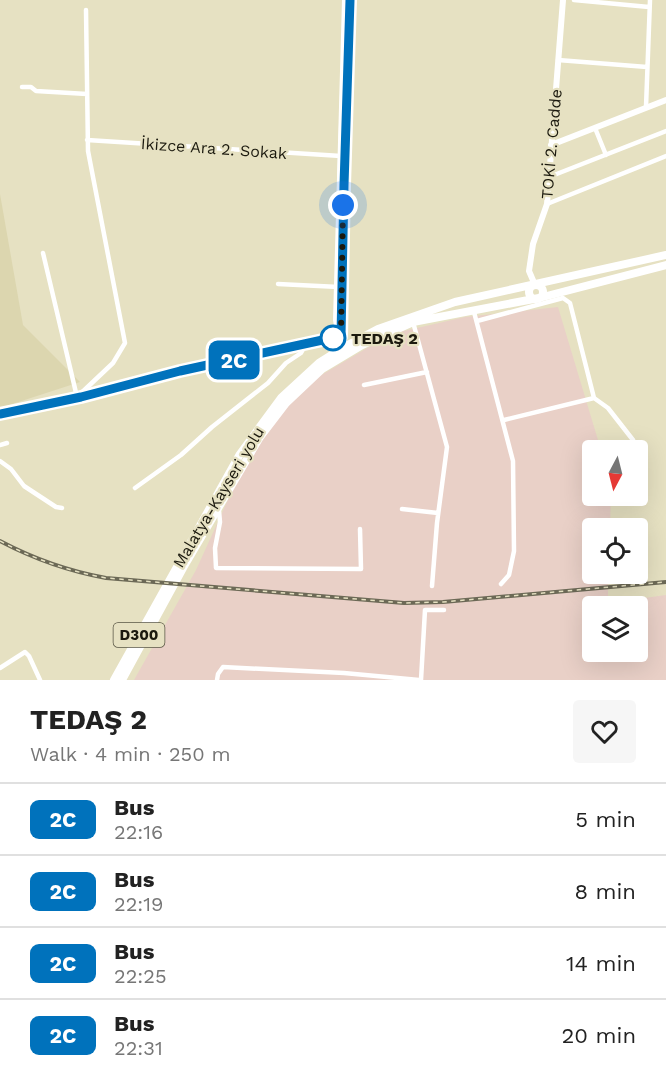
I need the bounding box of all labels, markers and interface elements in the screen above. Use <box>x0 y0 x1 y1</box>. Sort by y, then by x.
street label: TOKİ 2. Cadde <box>537 88 566 200</box>
street label: İkizce Ara 2. Sokak <box>140 134 288 163</box>
your location <box>328 190 358 220</box>
marker: TEDAŞ 2 <box>320 325 346 351</box>
place label: TEDAŞ 2 <box>351 329 418 348</box>
line badge: 2C <box>207 340 261 380</box>
text: 2C <box>221 348 247 373</box>
street label: Malatya-Kayseri yolu <box>169 423 268 571</box>
north arrow <box>582 440 648 506</box>
map controls <box>582 440 648 662</box>
button: locate <box>582 518 648 584</box>
button: layers <box>582 596 648 662</box>
road number: D300 <box>114 623 164 647</box>
button: heart <box>573 700 636 763</box>
text: TEDAŞ 2 <box>30 703 147 736</box>
text: Walk · 4 min · 250 m <box>30 742 231 766</box>
text: Bus <box>114 795 154 820</box>
text: 2C <box>50 807 76 832</box>
text: 5 min <box>575 807 636 832</box>
text: 22:16 <box>114 820 163 844</box>
text: Bus <box>114 867 154 892</box>
text: 2C <box>50 879 76 904</box>
text: 8 min <box>575 879 636 904</box>
text: 22:19 <box>114 892 163 916</box>
text: Bus <box>114 939 154 964</box>
text: 2C <box>50 951 76 976</box>
text: 14 min <box>566 951 636 976</box>
text: 22:25 <box>114 964 167 988</box>
text: Bus <box>114 1011 154 1036</box>
text: 2C <box>50 1023 76 1048</box>
text: 20 min <box>562 1023 636 1048</box>
text: 22:31 <box>114 1036 163 1060</box>

